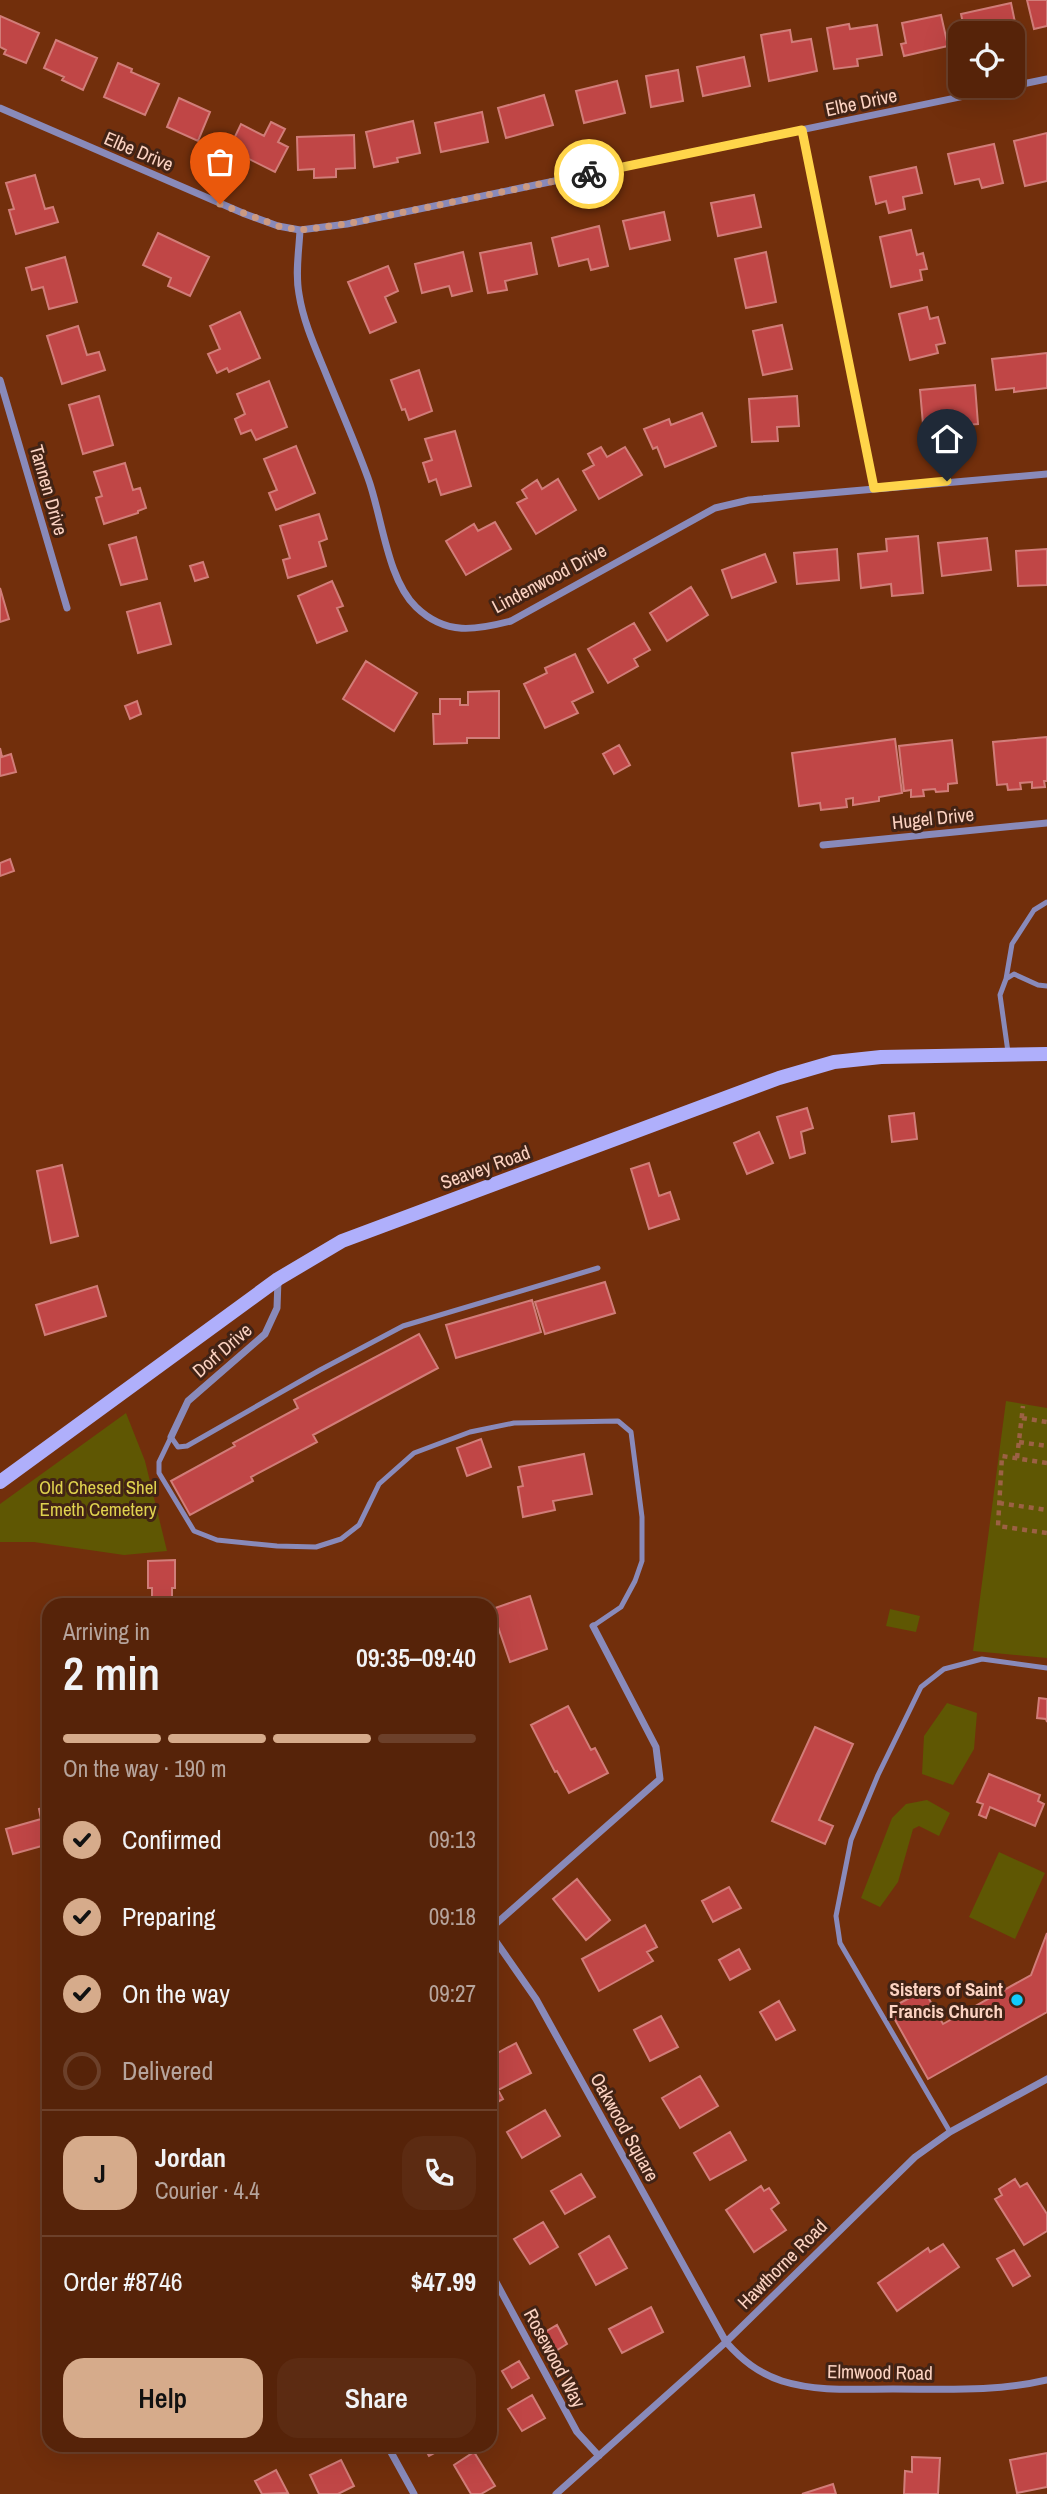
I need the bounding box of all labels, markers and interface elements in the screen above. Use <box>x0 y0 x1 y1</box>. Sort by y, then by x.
map controls <box>948 21 1025 98</box>
button: locate <box>948 21 1025 98</box>
street label: Elbe Drive <box>823 82 899 122</box>
street label: Elbe Drive <box>100 125 178 177</box>
pin <box>190 132 250 204</box>
courier <box>554 139 624 209</box>
icon: bag <box>201 143 239 181</box>
icon: bike <box>570 155 608 193</box>
pin <box>917 409 977 481</box>
icon: home <box>928 420 966 458</box>
street label: Tannen Drive <box>24 442 74 538</box>
street label: Lindenwood Drive <box>487 537 611 619</box>
street label: Hugel Drive <box>891 801 975 835</box>
street label: Seavey Road <box>437 1139 533 1195</box>
street label: Dorf Drive <box>187 1317 257 1383</box>
park label: Old Chesed Shel Emeth Cemetery <box>39 1474 157 1522</box>
text: Arriving in <box>63 1616 150 1647</box>
text: 09:35–09:40 <box>356 1640 476 1675</box>
text: 2 min <box>63 1642 160 1704</box>
text: On the way · 190 m <box>63 1753 227 1784</box>
icon: check <box>63 1821 101 1859</box>
text: Confirmed <box>122 1822 222 1857</box>
text: 09:13 <box>429 1824 476 1855</box>
icon: check <box>63 1898 101 1936</box>
text: Preparing <box>122 1899 216 1934</box>
text: 09:18 <box>429 1901 476 1932</box>
icon: check <box>63 1975 101 2013</box>
text: On the way <box>122 1976 230 2011</box>
place label: Sisters of Saint Francis Church <box>889 1976 1003 2024</box>
text: 09:27 <box>429 1978 476 2009</box>
marker: Sisters of Saint Francis Church <box>1009 1992 1025 2008</box>
text: Delivered <box>122 2053 213 2088</box>
street label: Oakwood Square <box>584 2068 666 2186</box>
button: phone <box>402 2136 476 2210</box>
text: Jordan <box>155 2140 226 2175</box>
text: J <box>94 2156 106 2191</box>
text: Courier · 4.4 <box>155 2175 260 2206</box>
street label: Hawthorne Road <box>731 2213 833 2315</box>
text: Order #8746 <box>63 2264 183 2299</box>
text: $47.99 <box>411 2264 476 2299</box>
street label: Rosewood Way <box>518 2304 592 2412</box>
button: Help <box>63 2358 263 2438</box>
button: Share <box>277 2358 476 2438</box>
street label: Elmwood Road <box>827 2358 933 2386</box>

